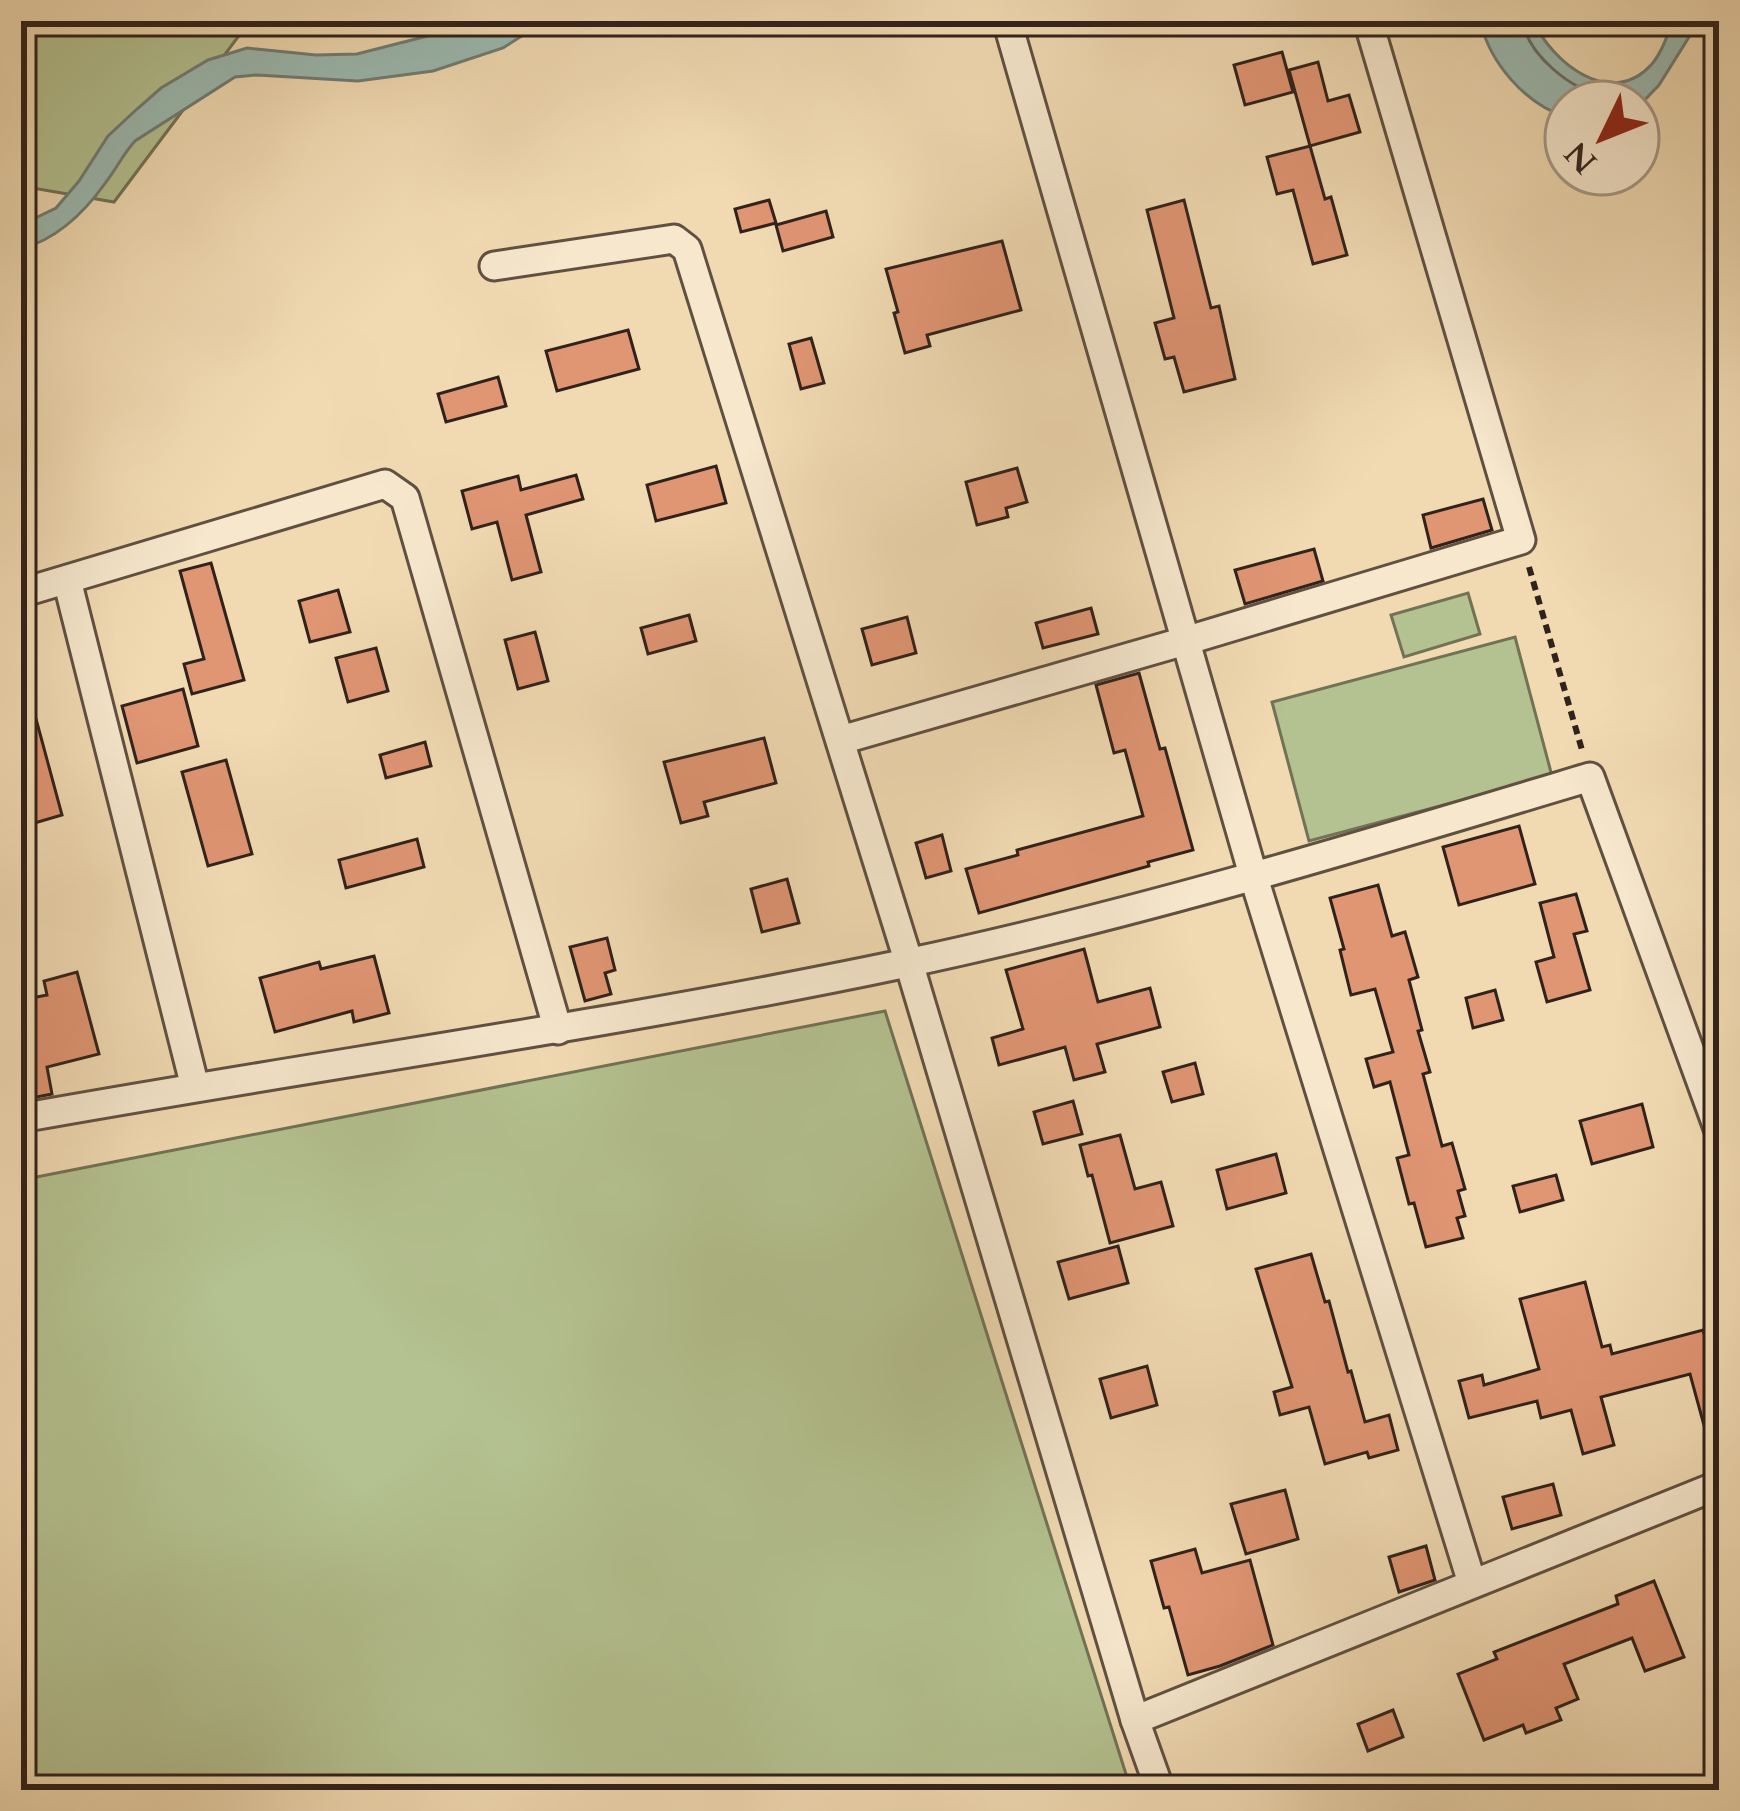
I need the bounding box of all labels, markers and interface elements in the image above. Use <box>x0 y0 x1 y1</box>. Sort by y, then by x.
north arrow <box>1542 78 1662 198</box>
text: N <box>1555 131 1607 183</box>

